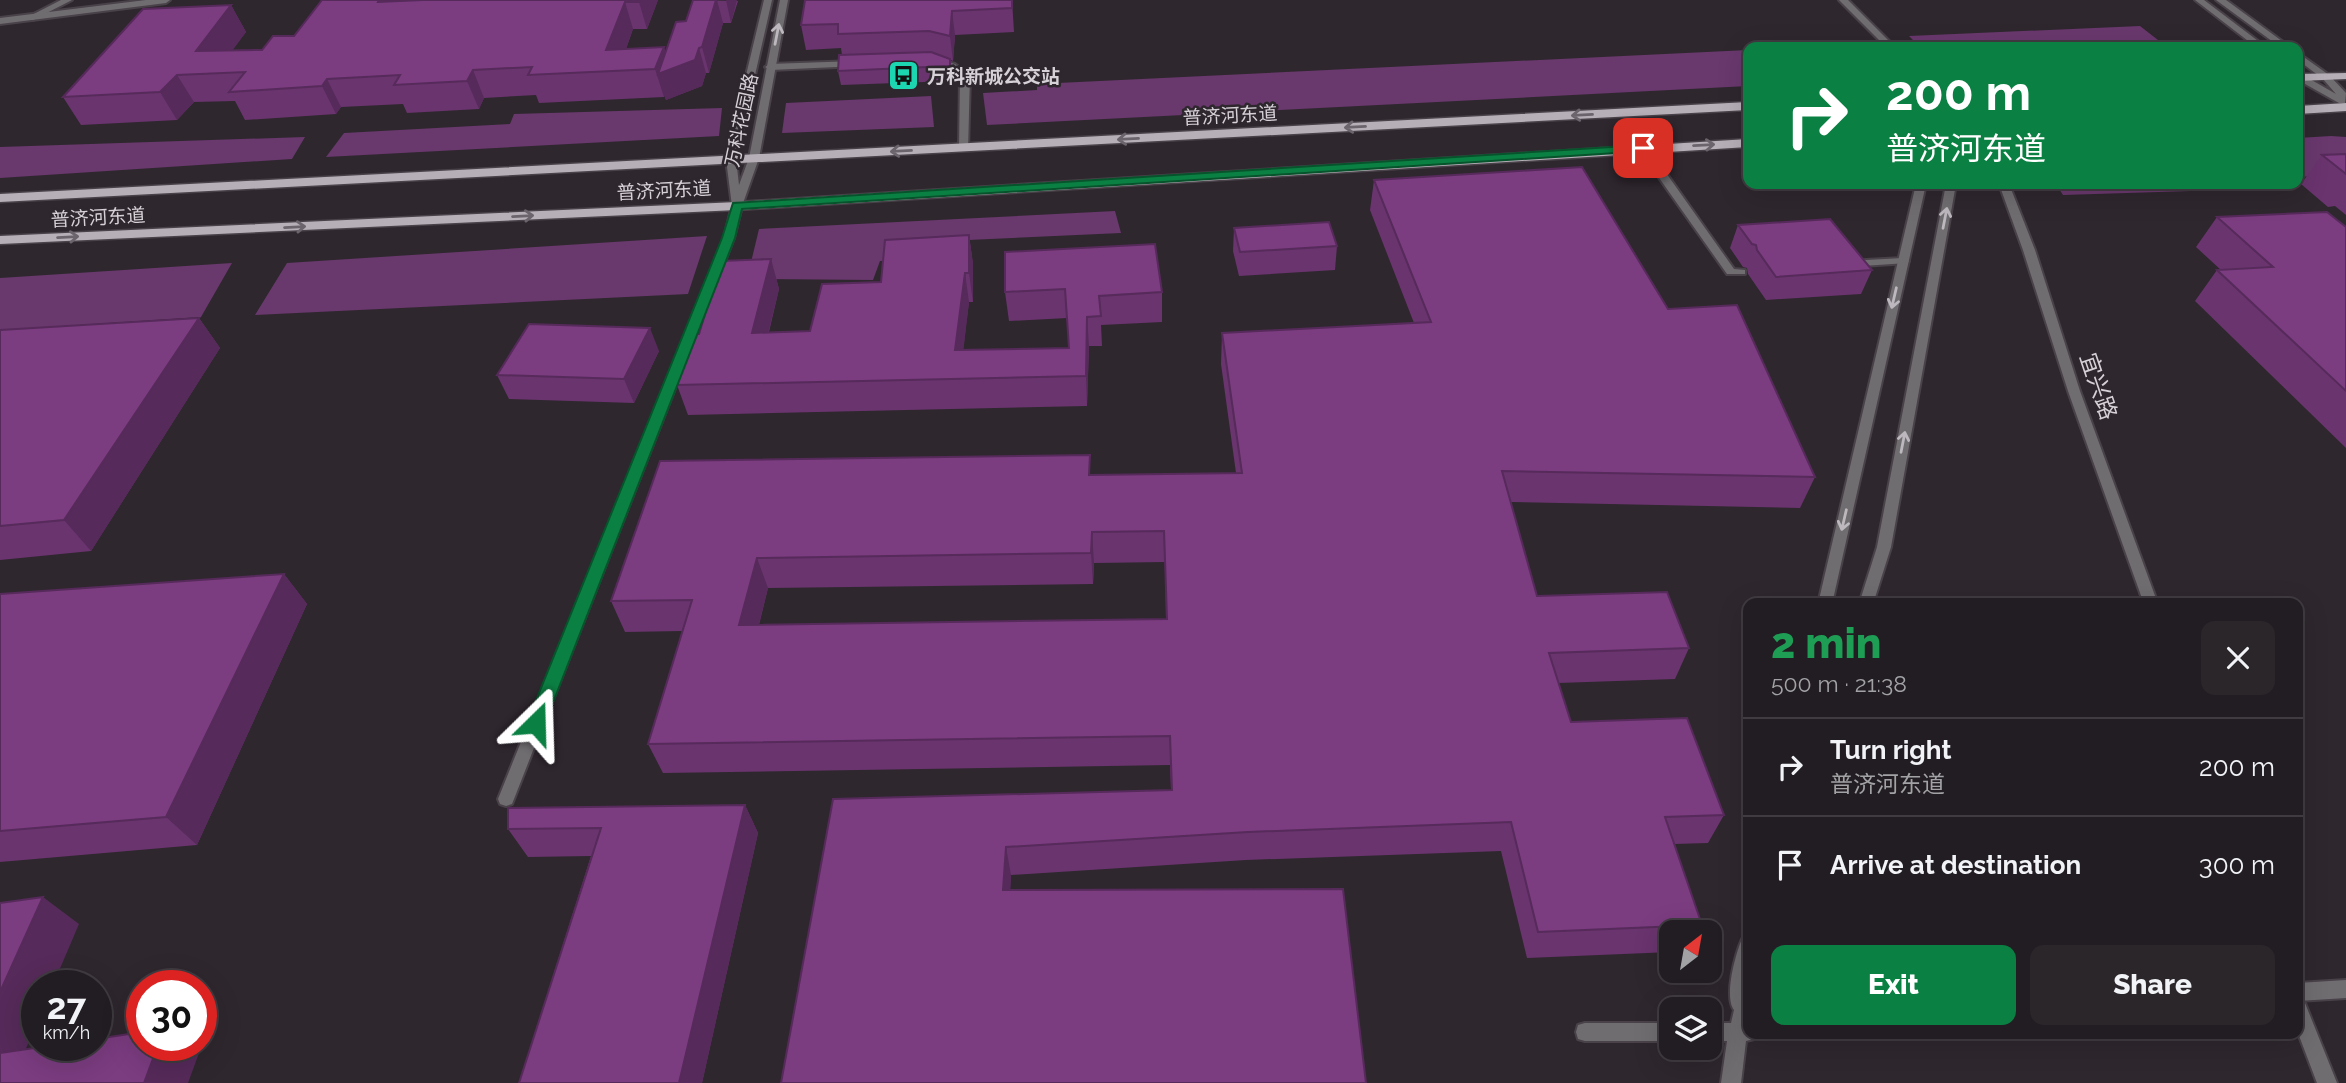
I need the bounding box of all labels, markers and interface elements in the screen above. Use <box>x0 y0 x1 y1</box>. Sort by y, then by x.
one-way arrow <box>771 23 785 46</box>
bus stop icon: 万科新城公交站 <box>887 59 921 93</box>
text: 200 m <box>1886 64 2031 121</box>
place label: 万科新城公交站 <box>927 65 1060 87</box>
icon: right <box>1771 70 1862 161</box>
street label: 万科花园路 <box>720 71 762 169</box>
street label: 普济河东道 <box>1182 102 1278 128</box>
one-way arrow <box>1571 109 1594 122</box>
pin <box>1613 118 1673 178</box>
one-way arrow <box>1344 121 1367 134</box>
icon: arrive <box>1624 129 1662 167</box>
text: 普济河东道 <box>1886 130 2046 167</box>
one-way arrow <box>1117 133 1140 146</box>
one-way arrow <box>1692 139 1715 152</box>
one-way arrow <box>889 145 912 158</box>
street label: 普济河东道 <box>616 177 712 203</box>
street label: 普济河东道 <box>50 204 146 230</box>
one-way arrow <box>1939 207 1952 230</box>
one-way arrow <box>511 210 534 223</box>
one-way arrow <box>284 220 307 233</box>
one-way arrow <box>56 231 79 244</box>
one-way arrow <box>1887 286 1901 309</box>
street label: 宜兴路 <box>2075 349 2123 423</box>
one-way arrow <box>1897 431 1910 454</box>
one-way arrow <box>1837 508 1851 531</box>
text: 2 min <box>1771 619 1881 668</box>
button: close <box>2201 621 2275 695</box>
text: 500 m · 21:38 <box>1771 670 1907 697</box>
position arrow <box>499 686 573 760</box>
text: Turn right <box>1830 735 1951 765</box>
icon: right <box>1771 748 1809 786</box>
text: 200 m <box>2199 752 2275 782</box>
text: 普济河东道 <box>1830 770 1945 797</box>
icon: arrive <box>1771 846 1809 884</box>
text: Arrive at destination <box>1830 850 2081 880</box>
text: 300 m <box>2199 850 2275 880</box>
north arrow <box>1659 920 1722 984</box>
map controls <box>1659 920 1722 1060</box>
button: Exit <box>1771 945 2016 1025</box>
button: Share <box>2030 945 2275 1025</box>
speed limit sign: 30 <box>126 970 217 1061</box>
text: 27 <box>47 986 86 1027</box>
button: layers <box>1659 997 1722 1060</box>
text: km/h <box>43 1022 90 1043</box>

